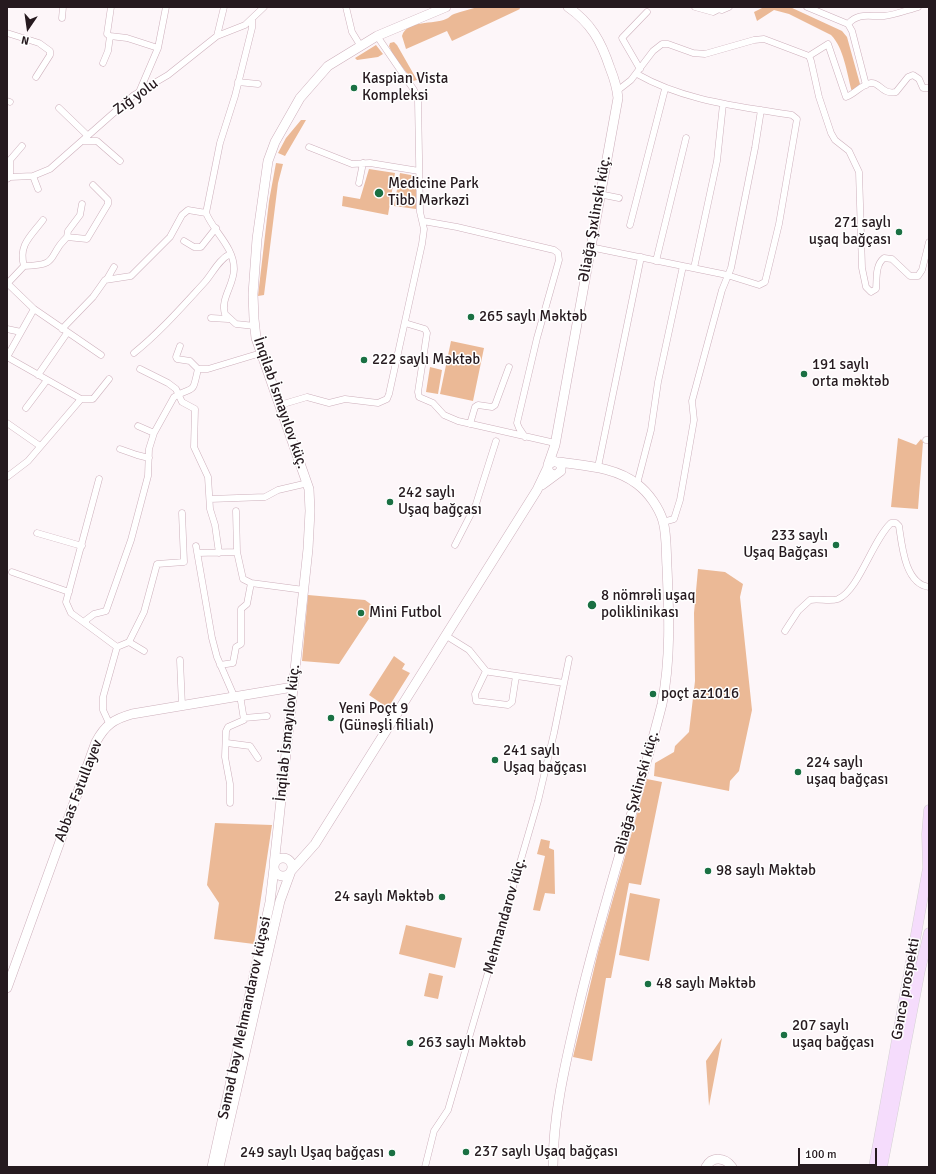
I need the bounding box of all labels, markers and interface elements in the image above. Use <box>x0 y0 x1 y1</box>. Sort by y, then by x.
north arrow <box>8 8 48 48</box>
text: N <box>20 33 30 47</box>
place label: Kaspian Vista Kompleksi <box>362 70 448 105</box>
street label: Zığ yolu <box>110 75 162 119</box>
marker: Kaspian Vista Kompleksi <box>349 83 359 93</box>
street label: Əliağa Şıxlinski küç. <box>575 154 615 284</box>
place label: Medicine Park Tibb Mərkəzi <box>388 175 479 210</box>
marker: Medicine Park Tibb Mərkəzi <box>373 187 385 199</box>
place label: 271 saylı uşaq bağçası <box>809 214 891 249</box>
marker: 271 saylı uşaq bağçası <box>894 227 904 237</box>
place label: 265 saylı Məktəb <box>479 308 587 326</box>
marker: 265 saylı Məktəb <box>466 312 476 322</box>
street label: İnqilab İsmayılov küç. <box>249 335 311 471</box>
place label: 222 saylı Məktəb <box>372 351 480 369</box>
marker: 222 saylı Məktəb <box>359 355 369 365</box>
place label: 191 saylı orta məktəb <box>812 356 889 391</box>
marker: 191 saylı orta məktəb <box>799 369 809 379</box>
place label: 242 saylı Uşaq bağçası <box>398 484 482 519</box>
marker: 242 saylı Uşaq bağçası <box>385 497 395 507</box>
place label: 233 saylı Uşaq Bağçası <box>743 527 828 562</box>
marker: 233 saylı Uşaq Bağçası <box>831 540 841 550</box>
place label: 8 nömrəli uşaq poliklinikası <box>601 587 695 622</box>
marker: 8 nömrəli uşaq poliklinikası <box>586 599 598 611</box>
place label: Mini Futbol <box>369 604 442 622</box>
marker: Mini Futbol <box>356 608 366 618</box>
street label: İnqilab İsmayılov küç. <box>272 663 304 803</box>
place label: poçt az1016 <box>661 685 739 703</box>
marker: poçt az1016 <box>648 689 658 699</box>
place label: Yeni Poçt 9 (Günəşli filialı) <box>339 700 434 735</box>
marker: Yeni Poçt 9 (Günəşli filialı) <box>326 713 336 723</box>
street label: Əliağa Şıxlinski küç. <box>611 729 663 857</box>
street label: Abbas Fətullayev <box>51 737 107 845</box>
place label: 241 saylı Uşaq bağçası <box>503 742 587 777</box>
place label: 224 saylı uşaq bağçası <box>806 754 888 789</box>
marker: 241 saylı Uşaq bağçası <box>490 755 500 765</box>
marker: 224 saylı uşaq bağçası <box>793 767 803 777</box>
street label: Mehmandarov küç. <box>480 856 530 976</box>
place label: 98 saylı Məktəb <box>716 862 816 880</box>
marker: 98 saylı Məktəb <box>703 866 713 876</box>
place label: 24 saylı Məktəb <box>334 888 434 906</box>
marker: 24 saylı Məktəb <box>437 892 447 902</box>
street label: Səməd bəy Mehmandarov küçəsi <box>215 915 275 1121</box>
street label: Gəncə prospekti <box>888 937 924 1041</box>
place label: 48 saylı Məktəb <box>656 975 756 993</box>
marker: 48 saylı Məktəb <box>643 979 653 989</box>
place label: 207 saylı uşaq bağçası <box>792 1017 874 1052</box>
marker: 207 saylı uşaq bağçası <box>779 1030 789 1040</box>
place label: 263 saylı Məktəb <box>418 1034 526 1052</box>
marker: 263 saylı Məktəb <box>405 1038 415 1048</box>
scale bar <box>800 1140 879 1166</box>
place label: 237 saylı Uşaq bağçası <box>474 1143 618 1161</box>
place label: 249 saylı Uşaq bağçası <box>240 1144 384 1162</box>
marker: 237 saylı Uşaq bağçası <box>461 1147 471 1157</box>
text: 100 m <box>805 1147 837 1162</box>
marker: 249 saylı Uşaq bağçası <box>387 1148 397 1158</box>

